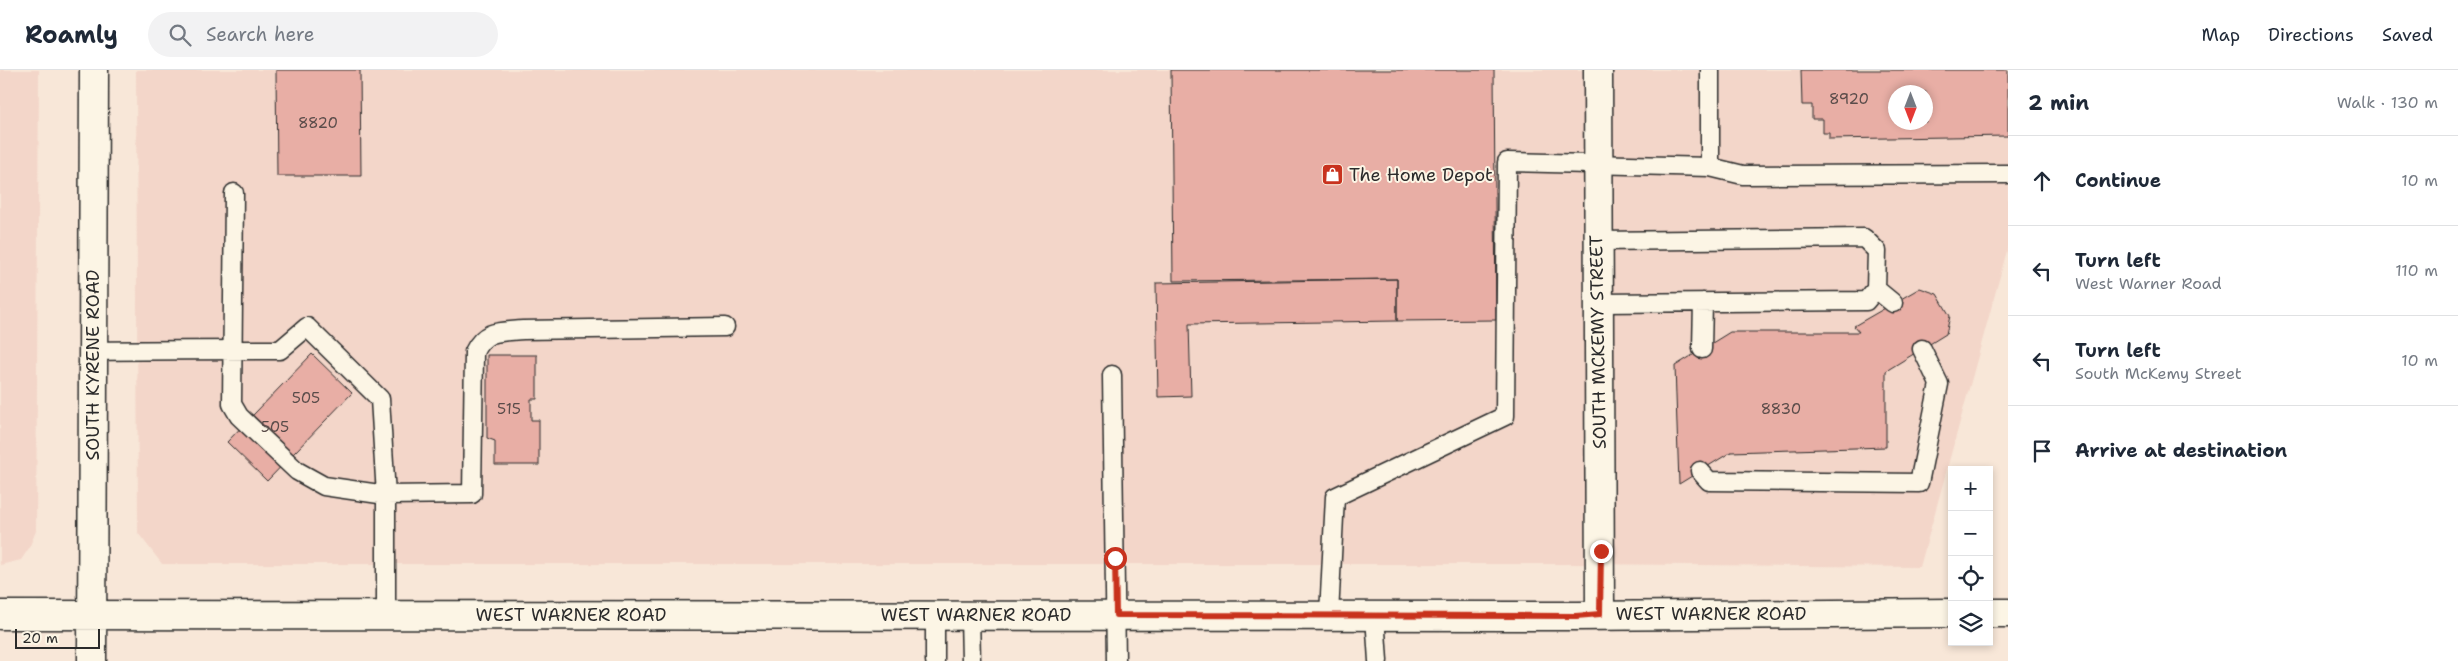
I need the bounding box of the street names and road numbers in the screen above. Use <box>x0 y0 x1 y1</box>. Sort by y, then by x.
street label: SOUTH MCKEMY STREET <box>1584 235 1612 449</box>
street label: SOUTH KYRENE ROAD <box>81 269 105 460</box>
street label: WEST WARNER ROAD <box>1616 602 1807 626</box>
street label: WEST WARNER ROAD <box>476 603 667 627</box>
street label: WEST WARNER ROAD <box>881 603 1072 627</box>

